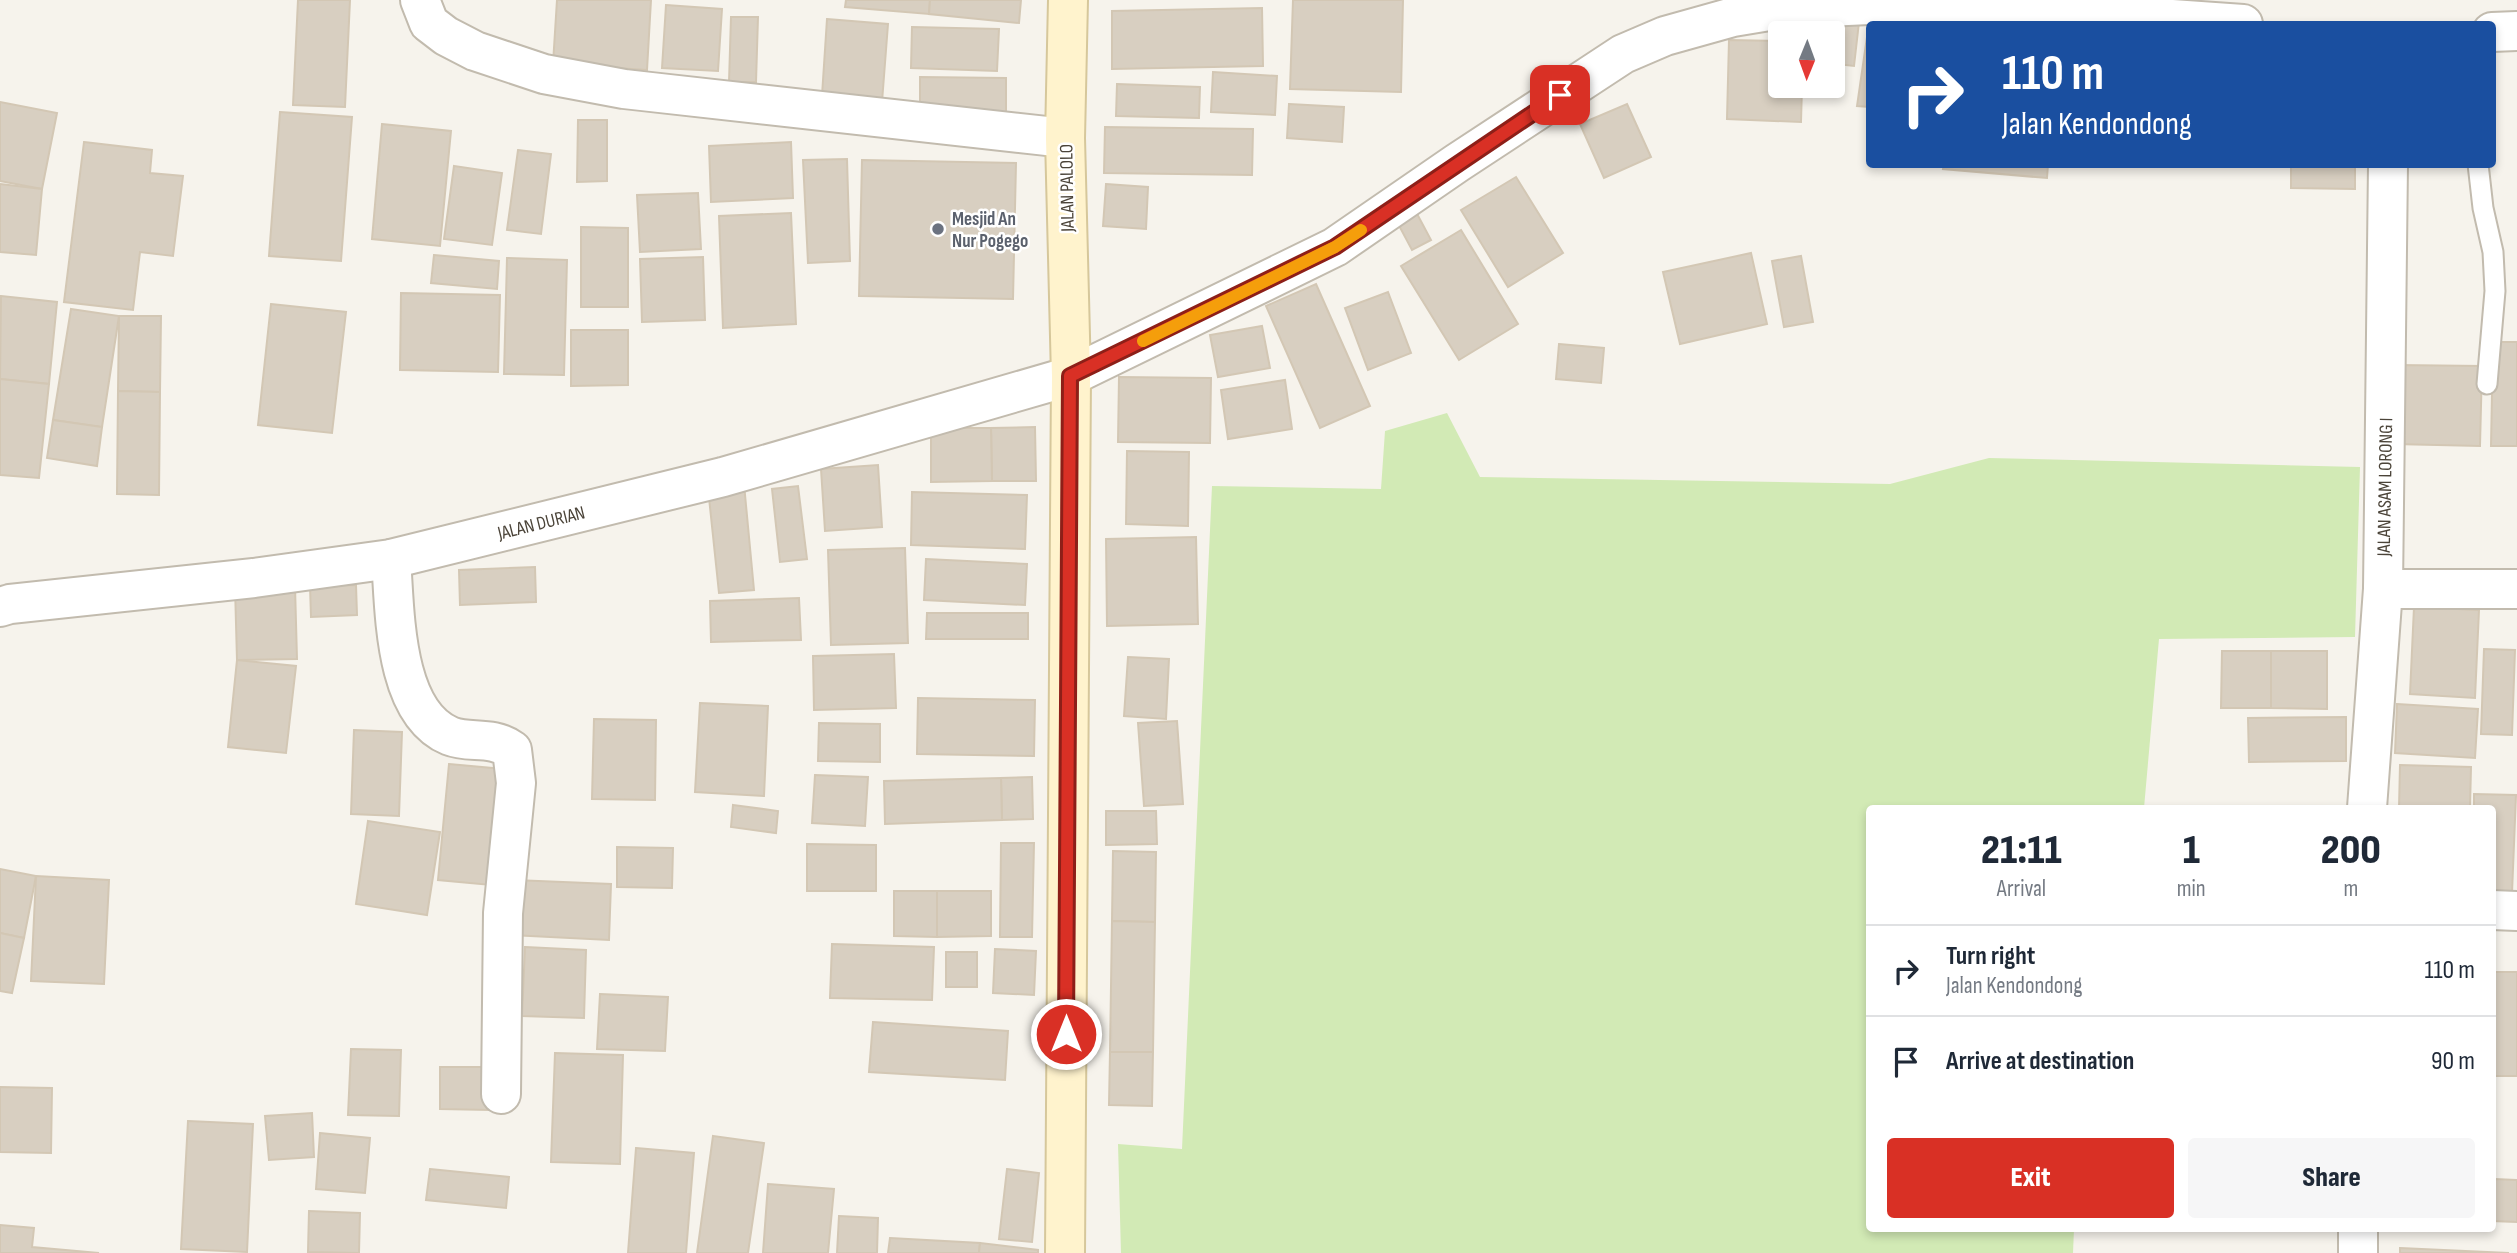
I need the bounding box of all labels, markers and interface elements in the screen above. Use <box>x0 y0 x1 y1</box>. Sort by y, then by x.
north arrow <box>1768 21 1844 98</box>
map controls <box>1768 21 1845 98</box>
text: 110 m <box>2002 45 2104 104</box>
icon: right <box>1887 49 1978 140</box>
pin <box>1530 65 1590 125</box>
icon: arrive <box>1541 76 1579 114</box>
text: Jalan Kendondong <box>2002 105 2192 144</box>
street label: JALAN PALOLO <box>1055 144 1080 233</box>
place label: Mesjid An Nur Pogego <box>952 208 1028 253</box>
marker: Mesjid An Nur Pogego <box>930 221 946 237</box>
street label: JALAN ASAM LORONG I <box>2373 417 2398 558</box>
street label: JALAN DURIAN <box>494 501 587 546</box>
text: 21:11 <box>1981 825 2062 876</box>
text: 1 <box>2183 825 2200 876</box>
text: 200 <box>2321 825 2381 876</box>
text: Arrival <box>1997 875 2046 903</box>
text: min <box>2177 875 2206 903</box>
text: m <box>2343 875 2358 903</box>
text: Turn right <box>1946 941 2035 972</box>
icon: right <box>1887 952 1925 990</box>
text: 110 m <box>2424 955 2475 986</box>
text: Jalan Kendondong <box>1946 972 2082 1000</box>
position arrow <box>1029 997 1103 1071</box>
icon: arrive <box>1887 1043 1925 1081</box>
text: Arrive at destination <box>1946 1046 2134 1077</box>
text: 90 m <box>2431 1046 2475 1077</box>
button: Exit <box>1887 1138 2174 1218</box>
button: Share <box>2188 1138 2475 1218</box>

